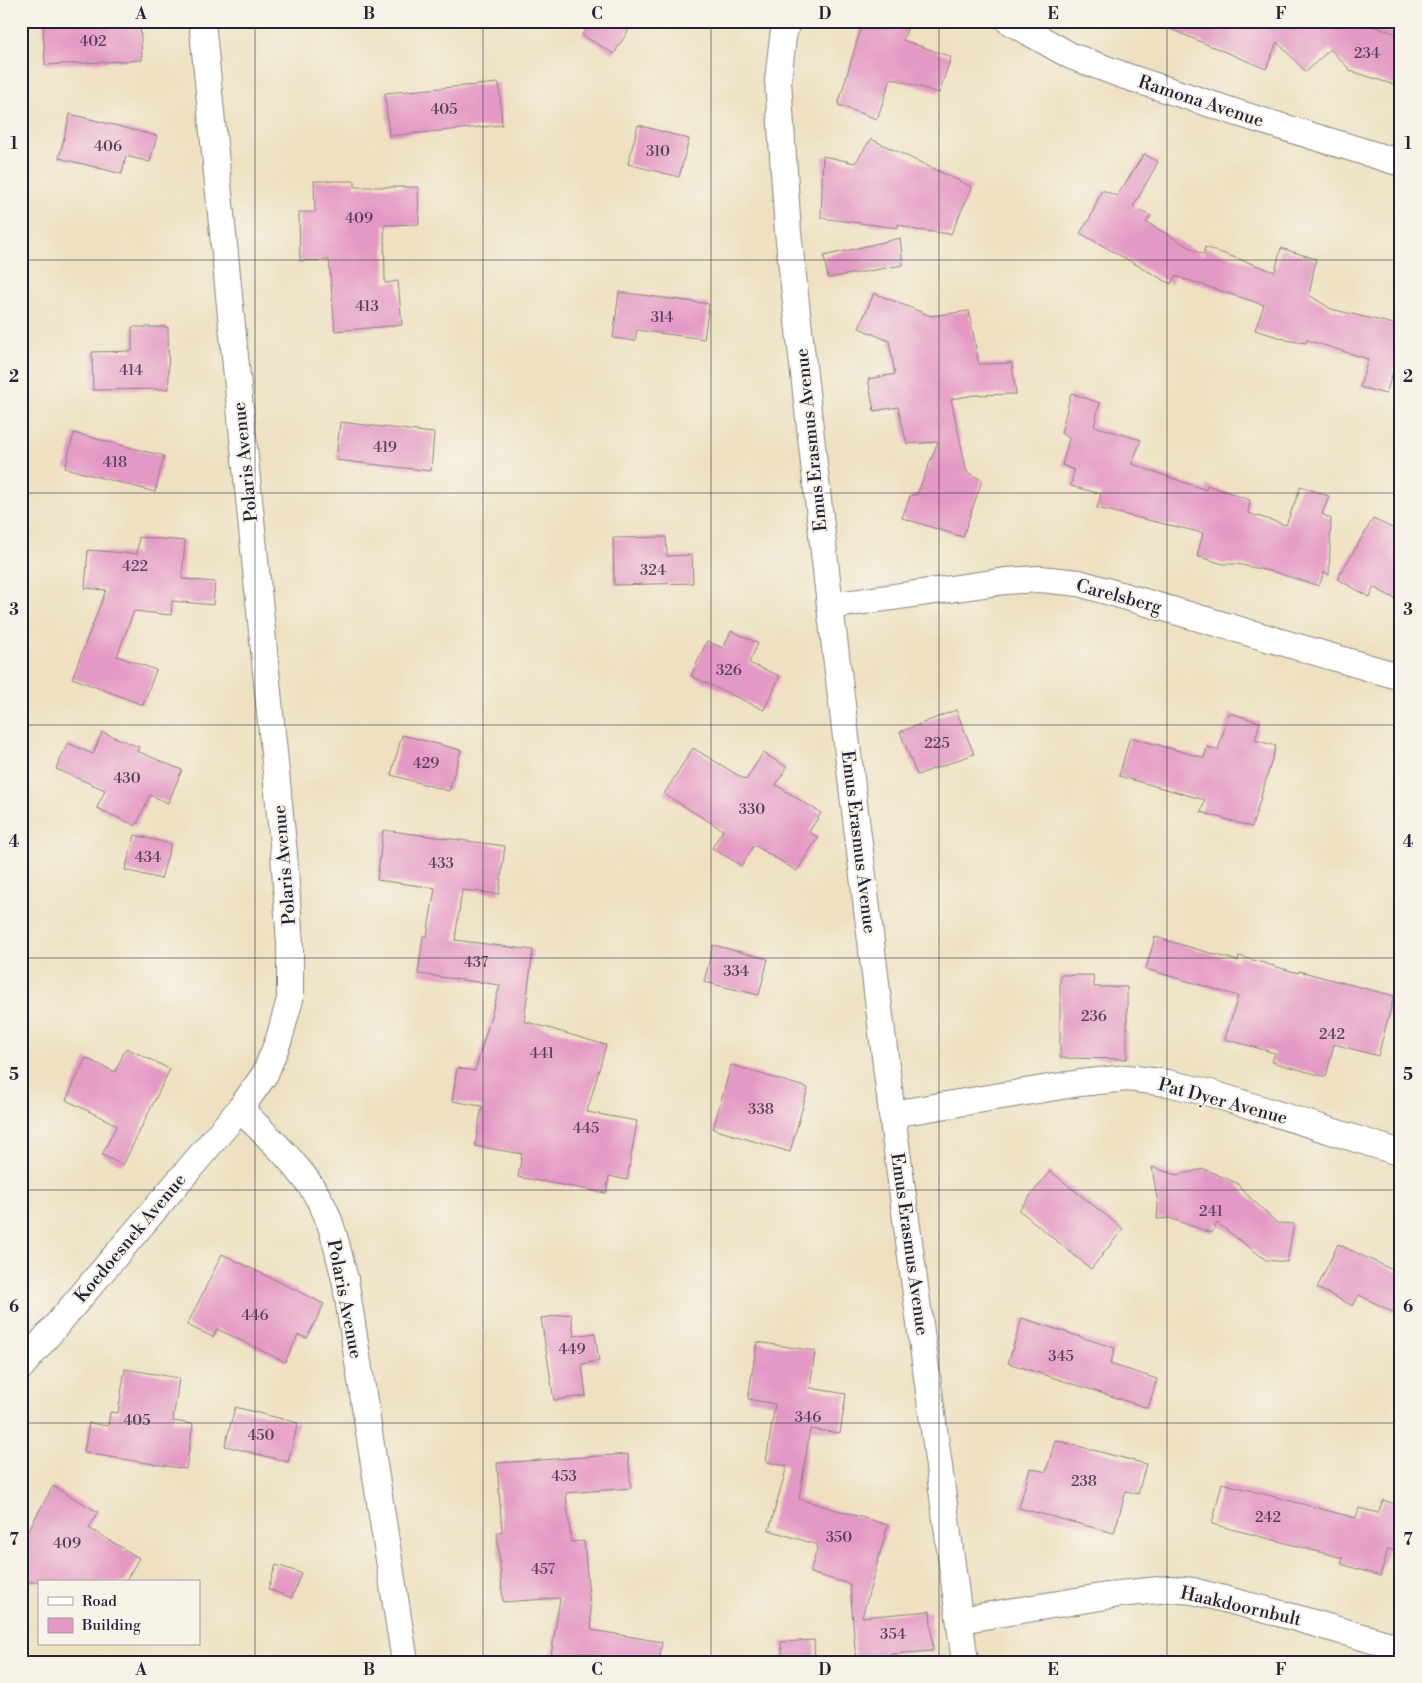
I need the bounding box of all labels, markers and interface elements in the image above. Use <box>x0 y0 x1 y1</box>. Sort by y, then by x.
text: A <box>134 4 147 24</box>
text: B <box>363 4 375 24</box>
text: C <box>591 4 603 24</box>
text: D <box>819 4 832 24</box>
text: E <box>1047 4 1059 24</box>
text: F <box>1275 4 1287 24</box>
house number: 402 <box>79 32 107 51</box>
house number: 234 <box>1354 44 1380 63</box>
street label: Ramona Avenue <box>1135 70 1267 133</box>
house number: 405 <box>430 100 458 119</box>
text: 1 <box>10 134 18 154</box>
text: 1 <box>1404 134 1412 154</box>
house number: 406 <box>94 137 122 156</box>
house number: 310 <box>646 142 670 161</box>
house number: 409 <box>345 209 373 228</box>
house number: 413 <box>355 297 379 316</box>
house number: 314 <box>651 308 673 327</box>
street label: Emus Erasmus Avenue <box>790 347 833 533</box>
house number: 414 <box>119 361 143 380</box>
text: 2 <box>9 367 19 387</box>
text: 2 <box>1403 367 1413 387</box>
street label: Polaris Avenue <box>228 401 263 523</box>
house number: 419 <box>373 438 397 457</box>
house number: 418 <box>103 453 127 472</box>
house number: 422 <box>122 557 148 576</box>
house number: 324 <box>640 561 666 580</box>
street label: Carelsberg <box>1074 574 1165 619</box>
text: 3 <box>9 600 19 620</box>
text: 3 <box>1403 600 1413 620</box>
house number: 326 <box>716 661 742 680</box>
house number: 225 <box>924 734 950 753</box>
street label: Emus Erasmus Avenue <box>836 749 881 935</box>
house number: 429 <box>413 754 439 773</box>
house number: 430 <box>113 769 141 788</box>
house number: 330 <box>739 800 765 819</box>
street label: Polaris Avenue <box>268 804 301 926</box>
text: 4 <box>9 832 20 852</box>
text: 4 <box>1403 832 1414 852</box>
house number: 434 <box>135 848 161 867</box>
house number: 433 <box>428 854 454 873</box>
house number: 437 <box>464 953 489 972</box>
house number: 334 <box>723 962 749 981</box>
house number: 236 <box>1081 1007 1107 1026</box>
house number: 242 <box>1319 1025 1345 1044</box>
house number: 441 <box>530 1044 555 1063</box>
text: 5 <box>9 1065 19 1085</box>
text: 5 <box>1403 1065 1413 1085</box>
street label: Pat Dyer Avenue <box>1156 1073 1290 1130</box>
house number: 338 <box>748 1100 774 1119</box>
house number: 445 <box>573 1119 599 1138</box>
street label: Emus Erasmus Avenue <box>885 1151 934 1337</box>
street label: Koedoesnek Avenue <box>70 1169 191 1308</box>
house number: 241 <box>1199 1202 1224 1221</box>
street label: Polaris Avenue <box>322 1238 367 1361</box>
text: 6 <box>9 1297 19 1317</box>
text: 6 <box>1403 1297 1413 1317</box>
house number: 446 <box>241 1306 269 1325</box>
house number: 449 <box>558 1340 586 1359</box>
house number: 345 <box>1048 1347 1074 1366</box>
house number: 346 <box>795 1408 821 1427</box>
house number: 405 <box>123 1411 151 1430</box>
house number: 450 <box>247 1426 275 1445</box>
house number: 453 <box>551 1467 577 1486</box>
house number: 238 <box>1071 1472 1097 1491</box>
house number: 242 <box>1255 1508 1281 1527</box>
house number: 350 <box>826 1528 852 1547</box>
text: 7 <box>9 1530 19 1550</box>
text: 7 <box>1403 1530 1413 1550</box>
house number: 409 <box>53 1534 81 1553</box>
house number: 457 <box>531 1560 556 1579</box>
legend <box>38 1580 200 1646</box>
street label: Haakdoornbult <box>1178 1581 1304 1632</box>
text: Road <box>82 1592 117 1611</box>
text: Building <box>81 1616 141 1635</box>
house number: 354 <box>880 1625 906 1644</box>
text: A <box>134 1660 147 1680</box>
text: B <box>363 1660 375 1680</box>
text: C <box>591 1660 603 1680</box>
text: D <box>819 1660 832 1680</box>
text: E <box>1047 1660 1059 1680</box>
text: F <box>1275 1660 1287 1680</box>

